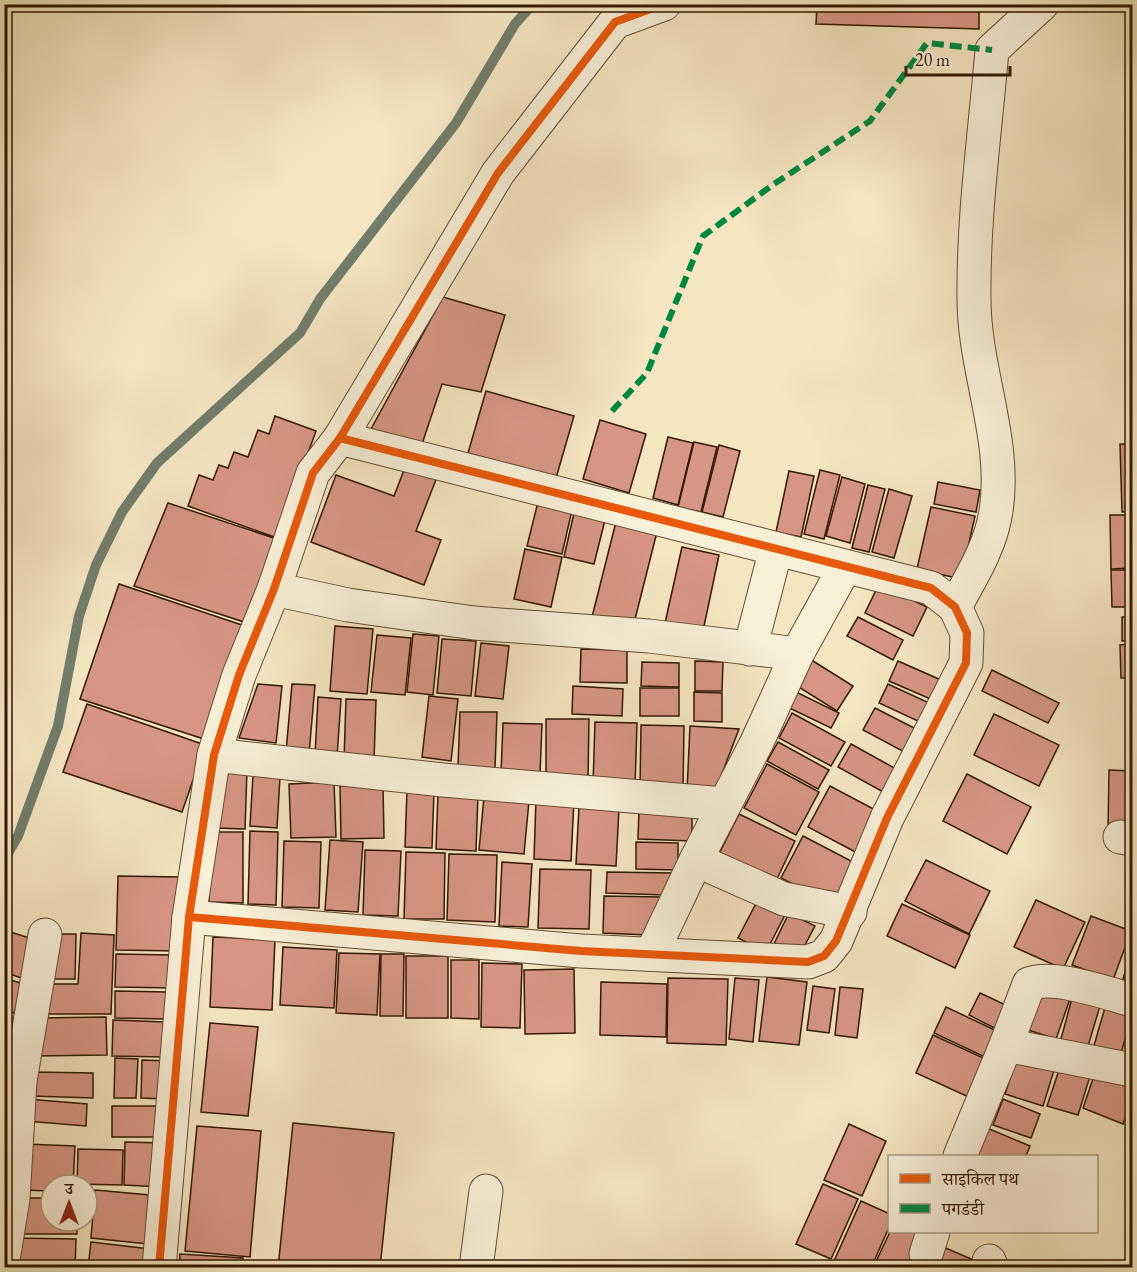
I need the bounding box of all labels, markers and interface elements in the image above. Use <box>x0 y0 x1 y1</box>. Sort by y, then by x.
scale bar <box>906 39 1010 77</box>
text: 20 m <box>915 48 950 71</box>
legend <box>888 1155 1098 1233</box>
text: साइकिल पथ <box>941 1167 1020 1190</box>
north arrow <box>39 1173 99 1233</box>
text: उ <box>64 1178 75 1199</box>
text: पगडंडी <box>941 1197 985 1220</box>

